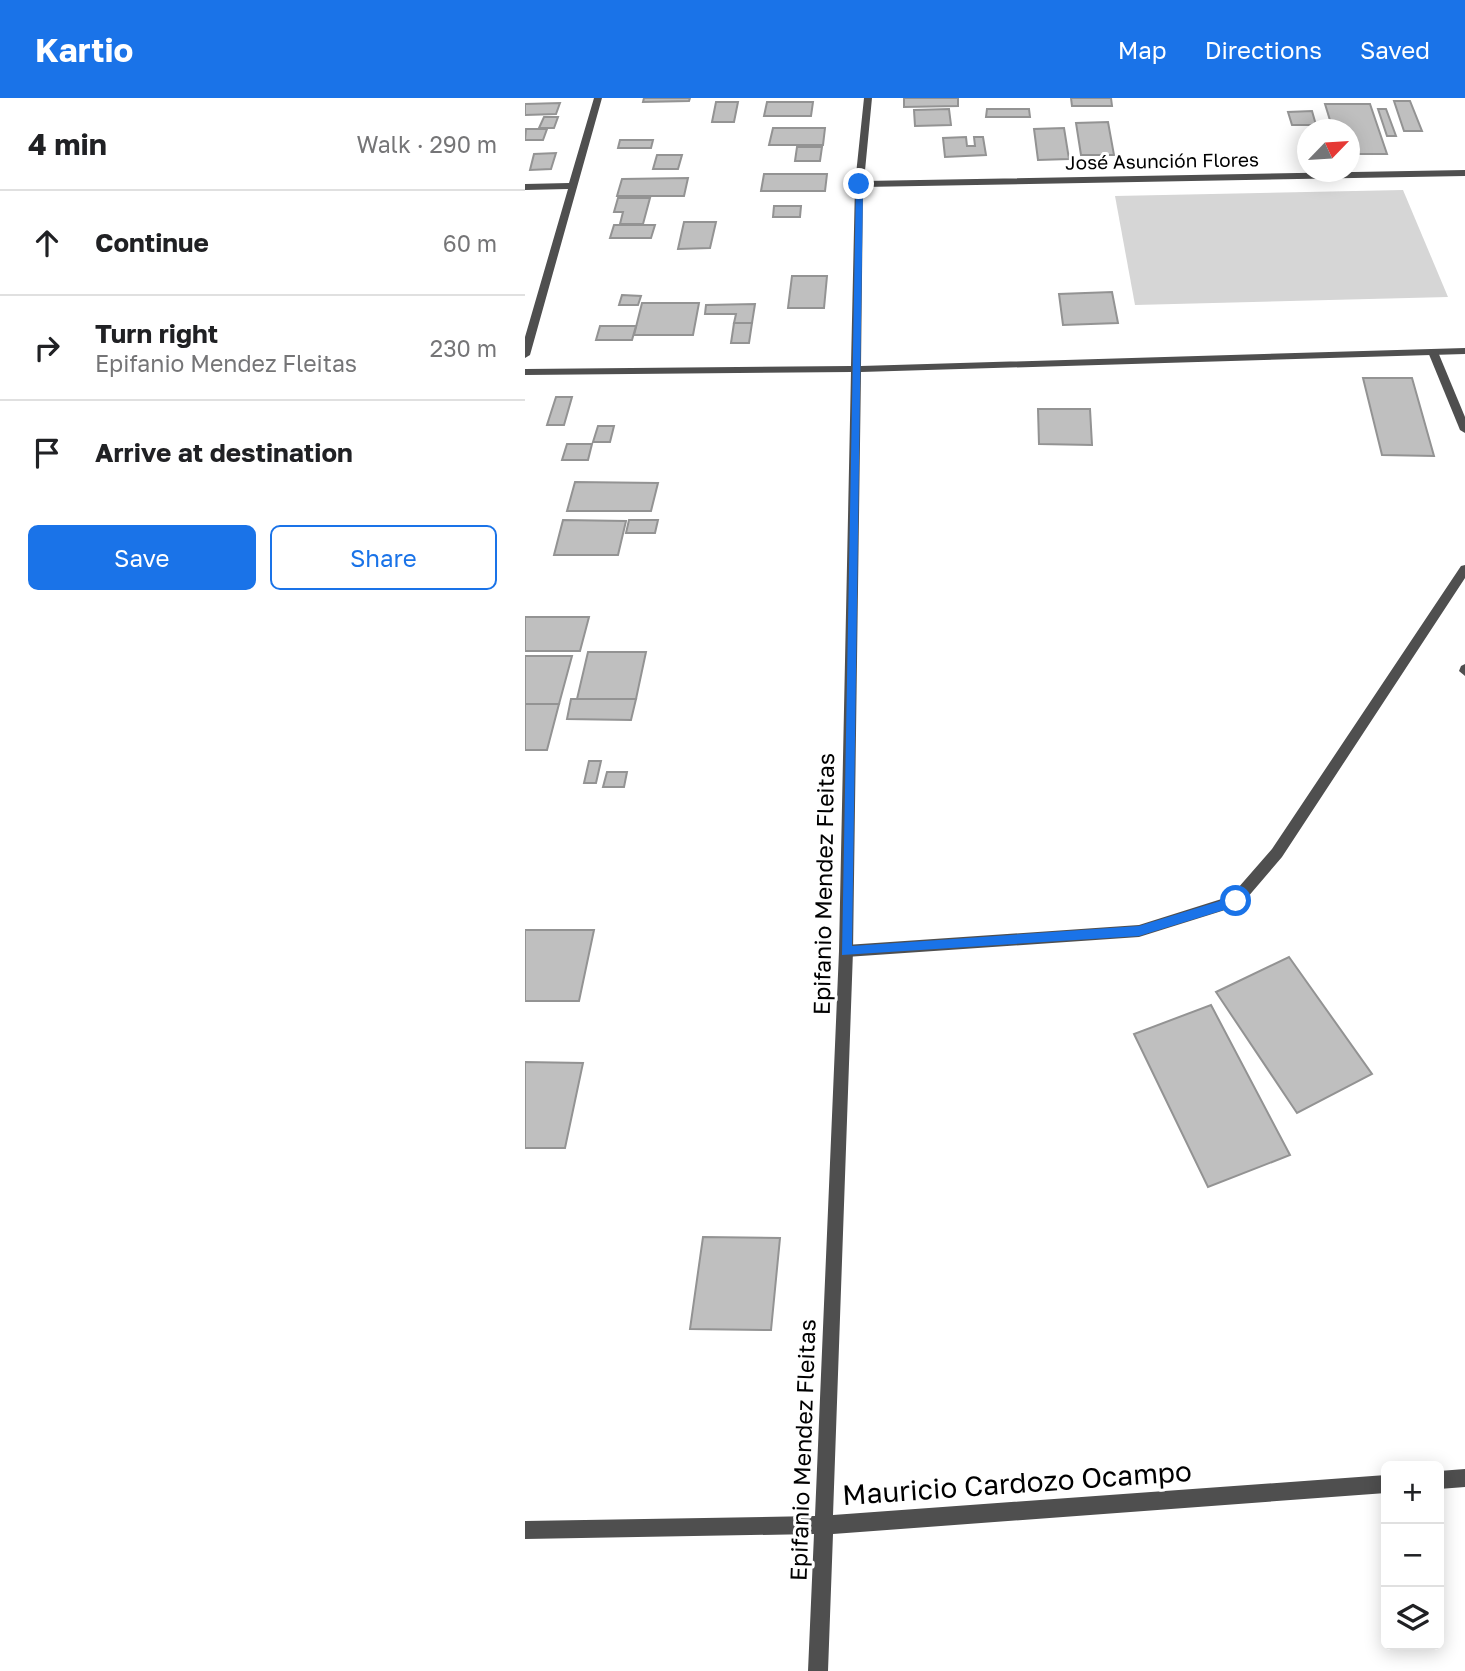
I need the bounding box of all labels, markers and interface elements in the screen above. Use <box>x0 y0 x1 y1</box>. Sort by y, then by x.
text: Kartio <box>35 30 133 69</box>
text: Map <box>1118 35 1167 64</box>
text: Directions <box>1205 35 1322 64</box>
text: Saved <box>1360 35 1430 64</box>
north arrow <box>1297 119 1360 182</box>
text: 4 min <box>28 126 107 162</box>
text: Walk · 290 m <box>356 130 497 158</box>
street label: José Asunción Flores <box>1065 147 1259 174</box>
route end <box>843 168 874 199</box>
icon: ahead <box>28 224 66 262</box>
text: Continue <box>95 227 209 258</box>
text: 60 m <box>443 229 497 257</box>
text: Turn right <box>95 318 218 349</box>
icon: right <box>28 329 66 367</box>
text: 230 m <box>430 334 497 362</box>
text: Epifanio Mendez Fleitas <box>95 349 357 377</box>
icon: arrive <box>28 434 66 472</box>
text: Arrive at destination <box>95 437 353 468</box>
button: Save <box>28 525 256 590</box>
button: Share <box>270 525 497 590</box>
street label: Epifanio Mendez Fleitas <box>807 753 839 1015</box>
route start <box>1220 885 1251 916</box>
street label: Epifanio Mendez Fleitas <box>783 1319 821 1581</box>
street label: Mauricio Cardozo Ocampo <box>841 1454 1193 1511</box>
map controls <box>1381 1461 1444 1650</box>
button: + <box>1381 1461 1444 1524</box>
button: − <box>1381 1524 1444 1587</box>
button: layers <box>1381 1587 1444 1650</box>

